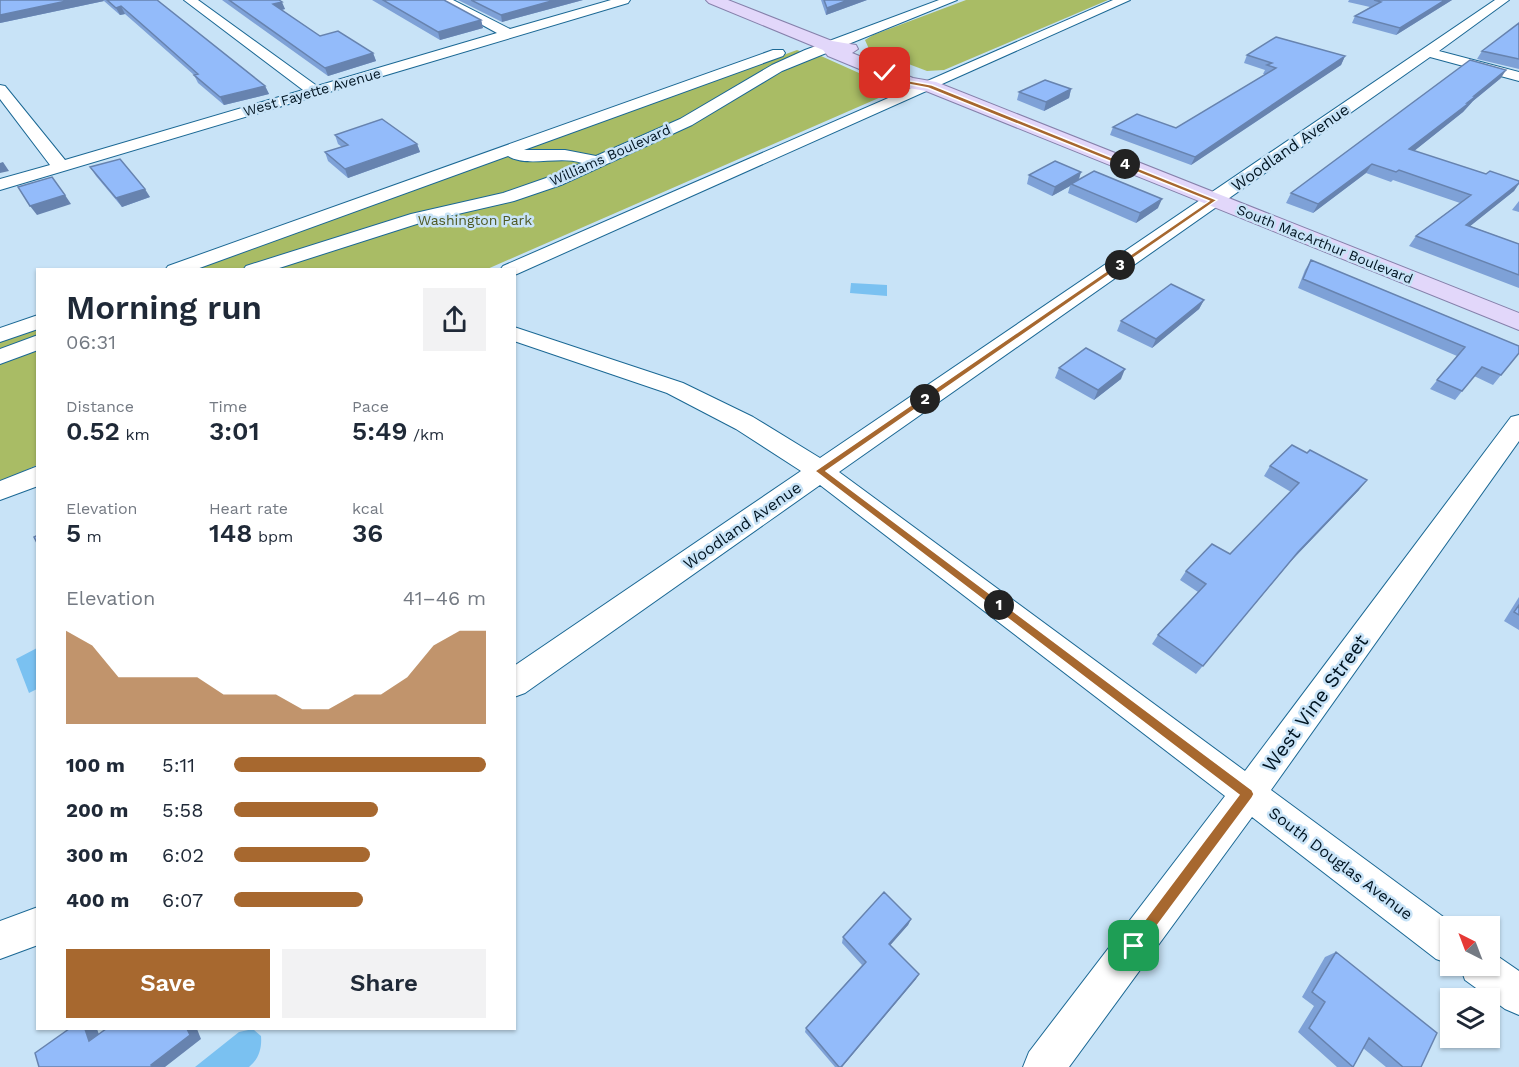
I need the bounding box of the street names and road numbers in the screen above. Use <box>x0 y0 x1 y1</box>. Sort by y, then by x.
street label: West Fayette Avenue <box>241 65 383 119</box>
street label: Woodland Avenue <box>1228 100 1353 195</box>
street label: Williams Boulevard <box>547 121 673 189</box>
street label: South MacArthur Boulevard <box>1235 201 1415 287</box>
street label: Woodland Avenue <box>680 478 805 573</box>
street label: West Vine Street <box>1257 629 1373 777</box>
street label: South Douglas Avenue <box>1265 803 1416 924</box>

